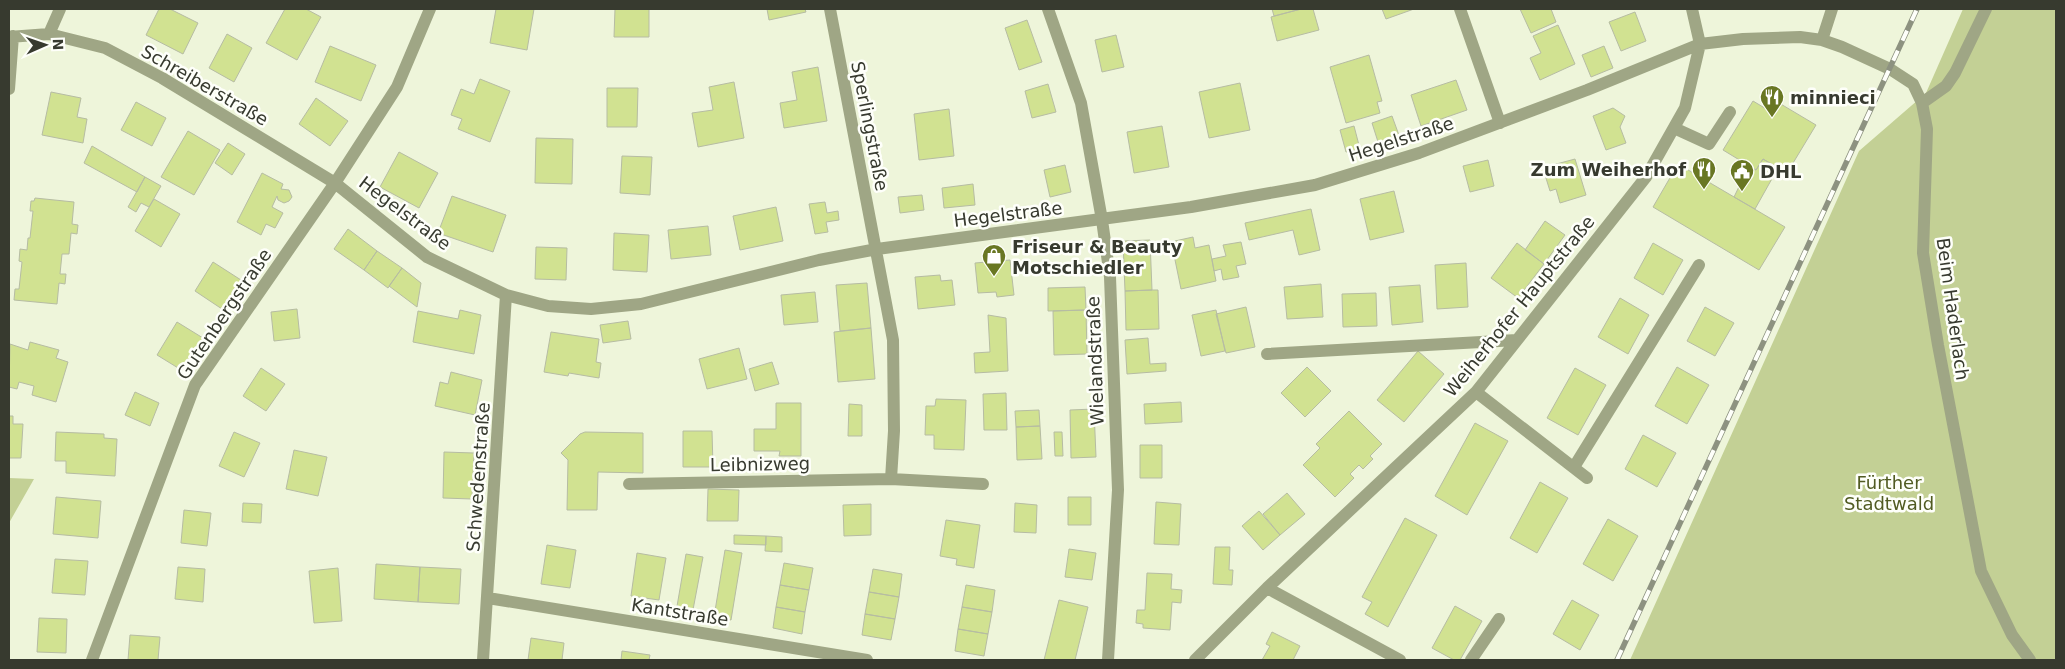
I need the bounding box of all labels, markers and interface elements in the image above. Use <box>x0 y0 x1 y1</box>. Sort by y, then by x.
north arrow <box>20 20 70 70</box>
text: N <box>50 38 66 51</box>
street label: Schreiberstraße <box>138 40 272 130</box>
street label: Sperlingstraße <box>847 59 893 193</box>
restaurant icon: minnieci <box>1759 84 1785 118</box>
place label: minnieci <box>1790 87 1876 108</box>
street label: Hegelstraße <box>1346 112 1456 166</box>
restaurant icon: Zum Weiherhof <box>1691 156 1717 190</box>
public building icon: DHL <box>1729 158 1755 192</box>
place label: Zum Weiherhof <box>1531 159 1686 180</box>
place label: DHL <box>1760 161 1801 182</box>
street label: Hegelstraße <box>355 172 455 254</box>
street label: Hegelstraße <box>952 197 1064 231</box>
street label: Weiherhofer Hauptstraße <box>1439 211 1599 401</box>
place label: Friseur & Beauty Motschiedler <box>1012 236 1183 278</box>
street label: Beim Haderlach <box>1933 236 1973 382</box>
shop icon: Friseur & Beauty Motschiedler <box>981 243 1007 277</box>
street label: Gutenbergstraße <box>172 245 276 383</box>
street label: Wielandstraße <box>1082 296 1108 426</box>
street label: Schwedenstraße <box>462 402 494 552</box>
street label: Leibnizweg <box>710 453 810 475</box>
park label: Fürther Stadtwald <box>1844 472 1934 514</box>
street label: Kantstraße <box>630 594 730 630</box>

